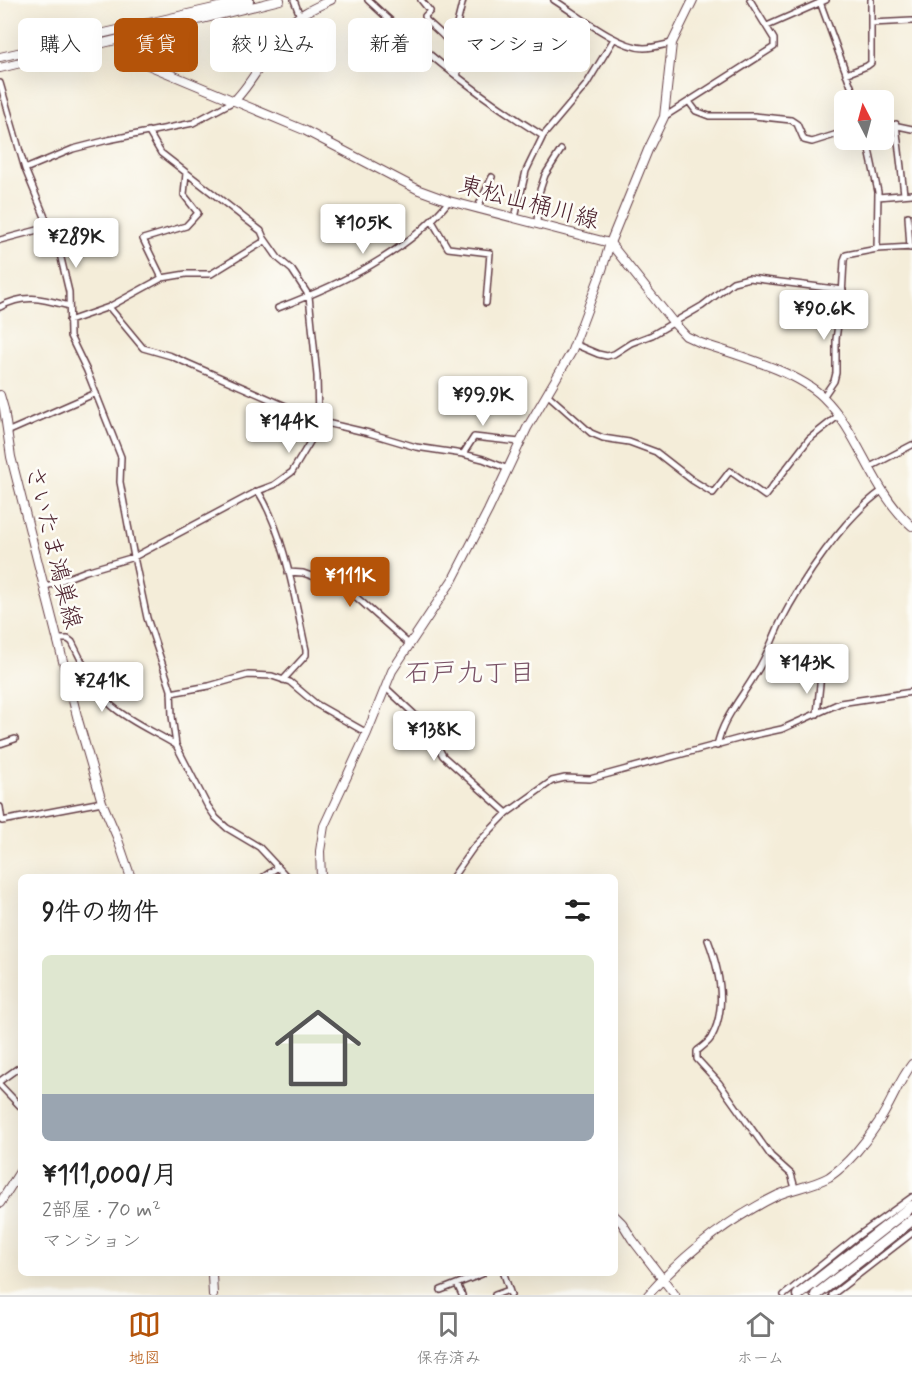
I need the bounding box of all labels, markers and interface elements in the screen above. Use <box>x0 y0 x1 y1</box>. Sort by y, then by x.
chip: 購入 <box>18 18 102 72</box>
chip: 賃貸 <box>114 18 198 72</box>
chip: 絞り込み <box>210 18 336 72</box>
chip: 新着 <box>348 18 432 72</box>
chip: マンション <box>444 18 590 72</box>
north arrow <box>834 90 894 150</box>
map controls <box>834 90 894 150</box>
street label: 東松山桶川線 <box>455 170 602 237</box>
pin: ¥105K <box>321 204 405 255</box>
text: ¥105K <box>334 210 392 237</box>
pin: ¥289K <box>34 218 118 269</box>
text: ¥289K <box>48 224 104 251</box>
pin: ¥90.6K <box>775 290 873 341</box>
text: ¥90.6K <box>793 296 855 323</box>
pin: ¥99.9K <box>434 376 532 427</box>
text: ¥99.9K <box>452 382 514 409</box>
pin: ¥144K <box>247 403 331 454</box>
text: ¥144K <box>260 409 318 436</box>
street label: さいたま鴻巣線 <box>17 463 88 632</box>
pin: ¥111K <box>308 557 392 608</box>
text: ¥111K <box>325 563 375 590</box>
pin: ¥143K <box>765 644 849 695</box>
text: ¥143K <box>780 650 834 677</box>
district label: 石戸九丁目 <box>405 657 535 691</box>
pin: ¥241K <box>60 662 144 713</box>
text: ¥241K <box>74 668 130 695</box>
pin: ¥138K <box>392 711 476 762</box>
text: ¥138K <box>407 717 461 744</box>
icon: filters <box>561 894 594 927</box>
text: 9件の物件 <box>42 896 159 930</box>
icon: home <box>264 994 372 1102</box>
text: ¥111,000/月 <box>42 1159 178 1193</box>
text: 2部屋 · 70 m² <box>42 1197 161 1224</box>
text: マンション <box>42 1228 141 1255</box>
tab: 地図 <box>128 1308 161 1369</box>
tab: 保存済み <box>417 1308 481 1369</box>
tab: ホーム <box>737 1308 784 1369</box>

